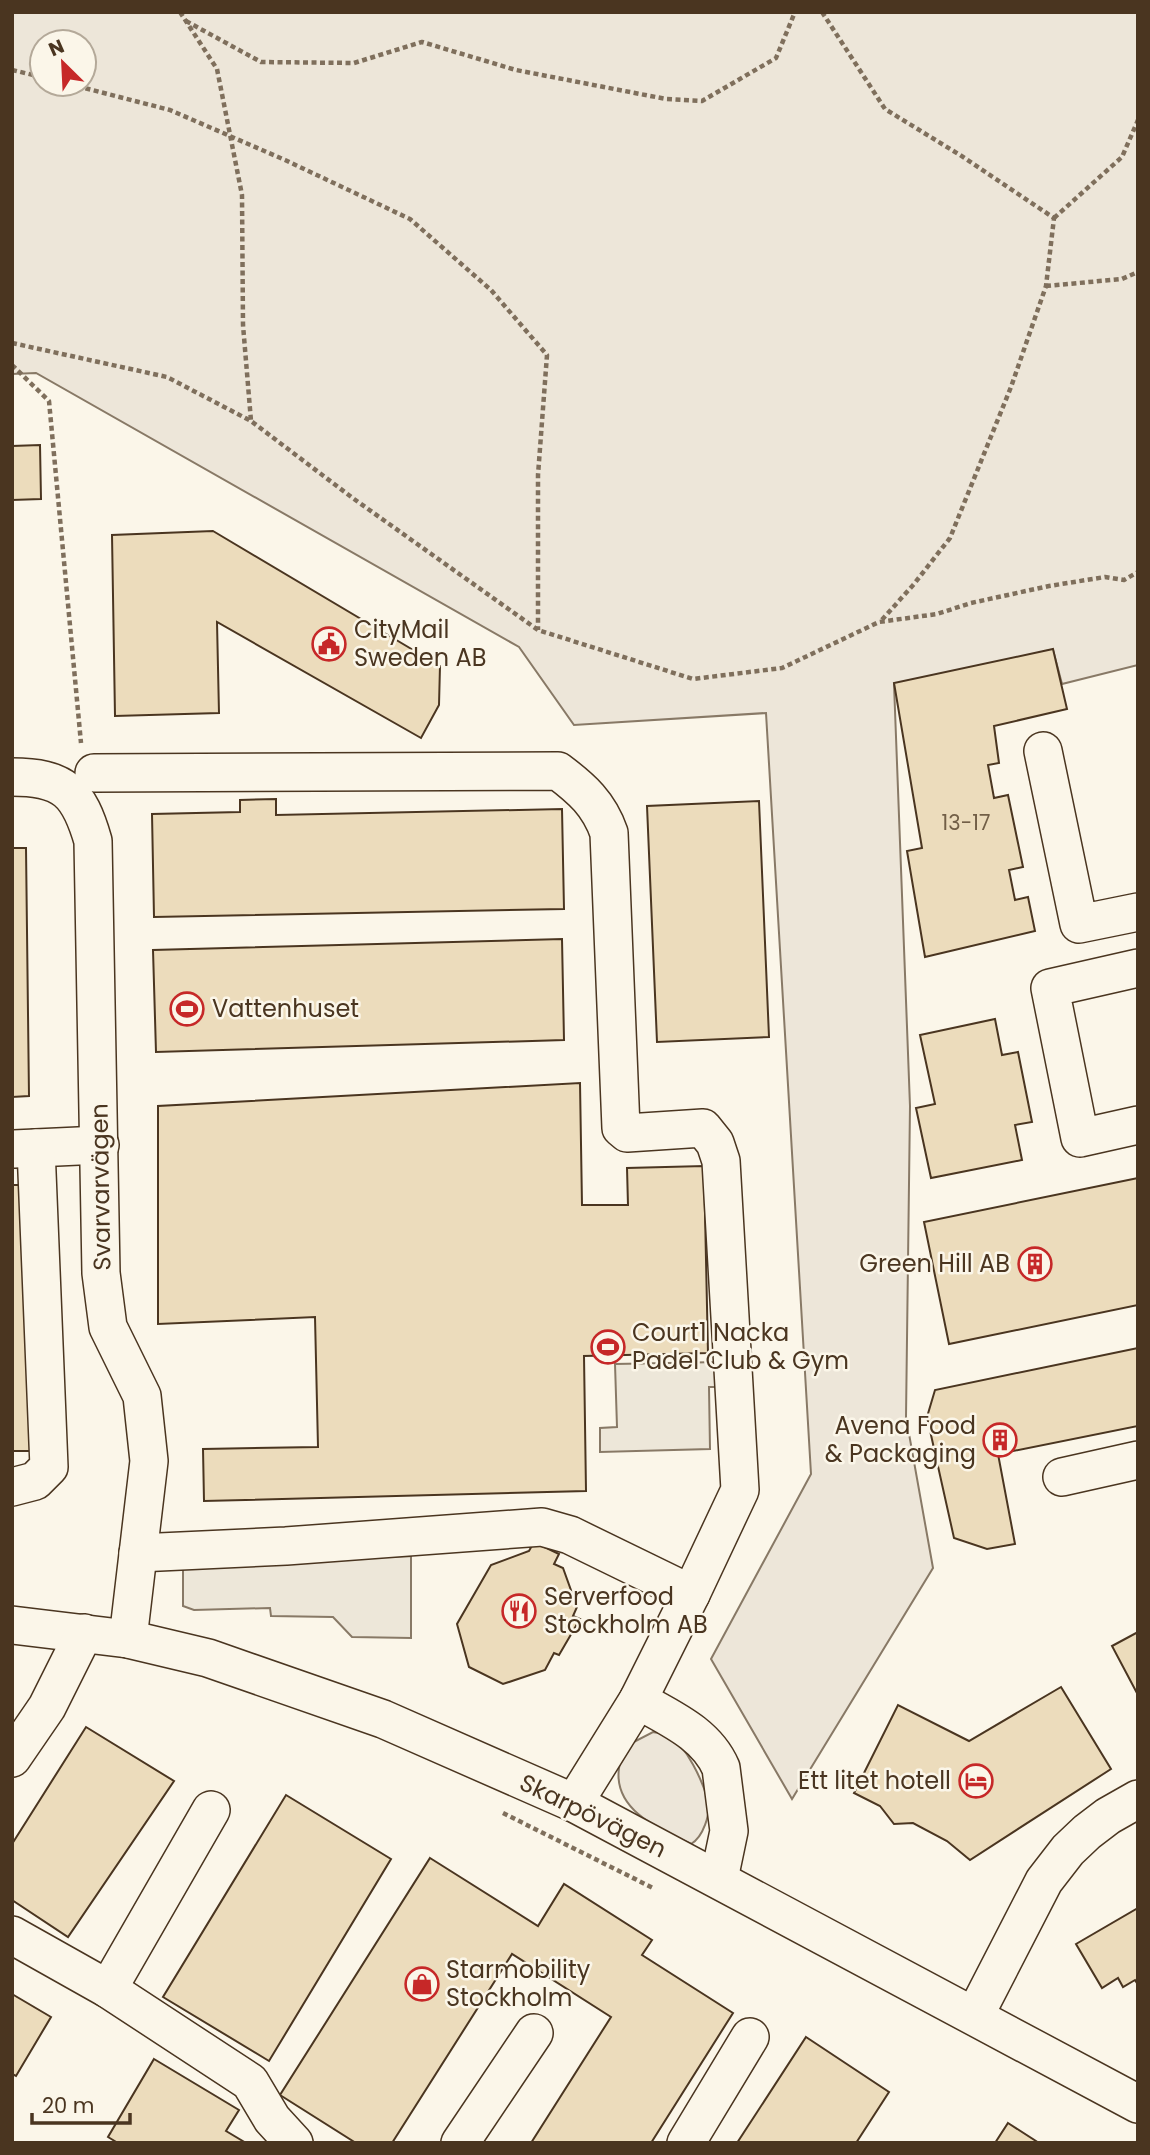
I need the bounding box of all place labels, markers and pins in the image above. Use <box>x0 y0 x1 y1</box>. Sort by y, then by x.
place label: CityMail Sweden AB <box>354 613 486 674</box>
public building icon: CityMail Sweden AB <box>310 625 348 663</box>
sports icon: Vattenhuset <box>168 990 206 1028</box>
place label: Vattenhuset <box>212 992 359 1025</box>
building icon: Green Hill AB <box>1016 1245 1054 1283</box>
place label: Green Hill AB <box>859 1247 1010 1280</box>
place label: Court1 Nacka Padel Club & Gym <box>632 1316 849 1377</box>
sports icon: Court1 Nacka Padel Club & Gym <box>589 1328 627 1366</box>
place label: Avena Food & Packaging <box>825 1409 976 1470</box>
building icon: Avena Food & Packaging <box>981 1421 1019 1459</box>
place label: Serverfood Stockholm AB <box>544 1580 708 1641</box>
restaurant icon: Serverfood Stockholm AB <box>500 1592 538 1630</box>
hotel icon: Ett litet hotell <box>957 1762 995 1800</box>
place label: Ett litet hotell <box>798 1764 951 1797</box>
place label: Starmobility Stockholm <box>446 1953 591 2014</box>
shop icon: Starmobility Stockholm <box>403 1965 441 2003</box>

